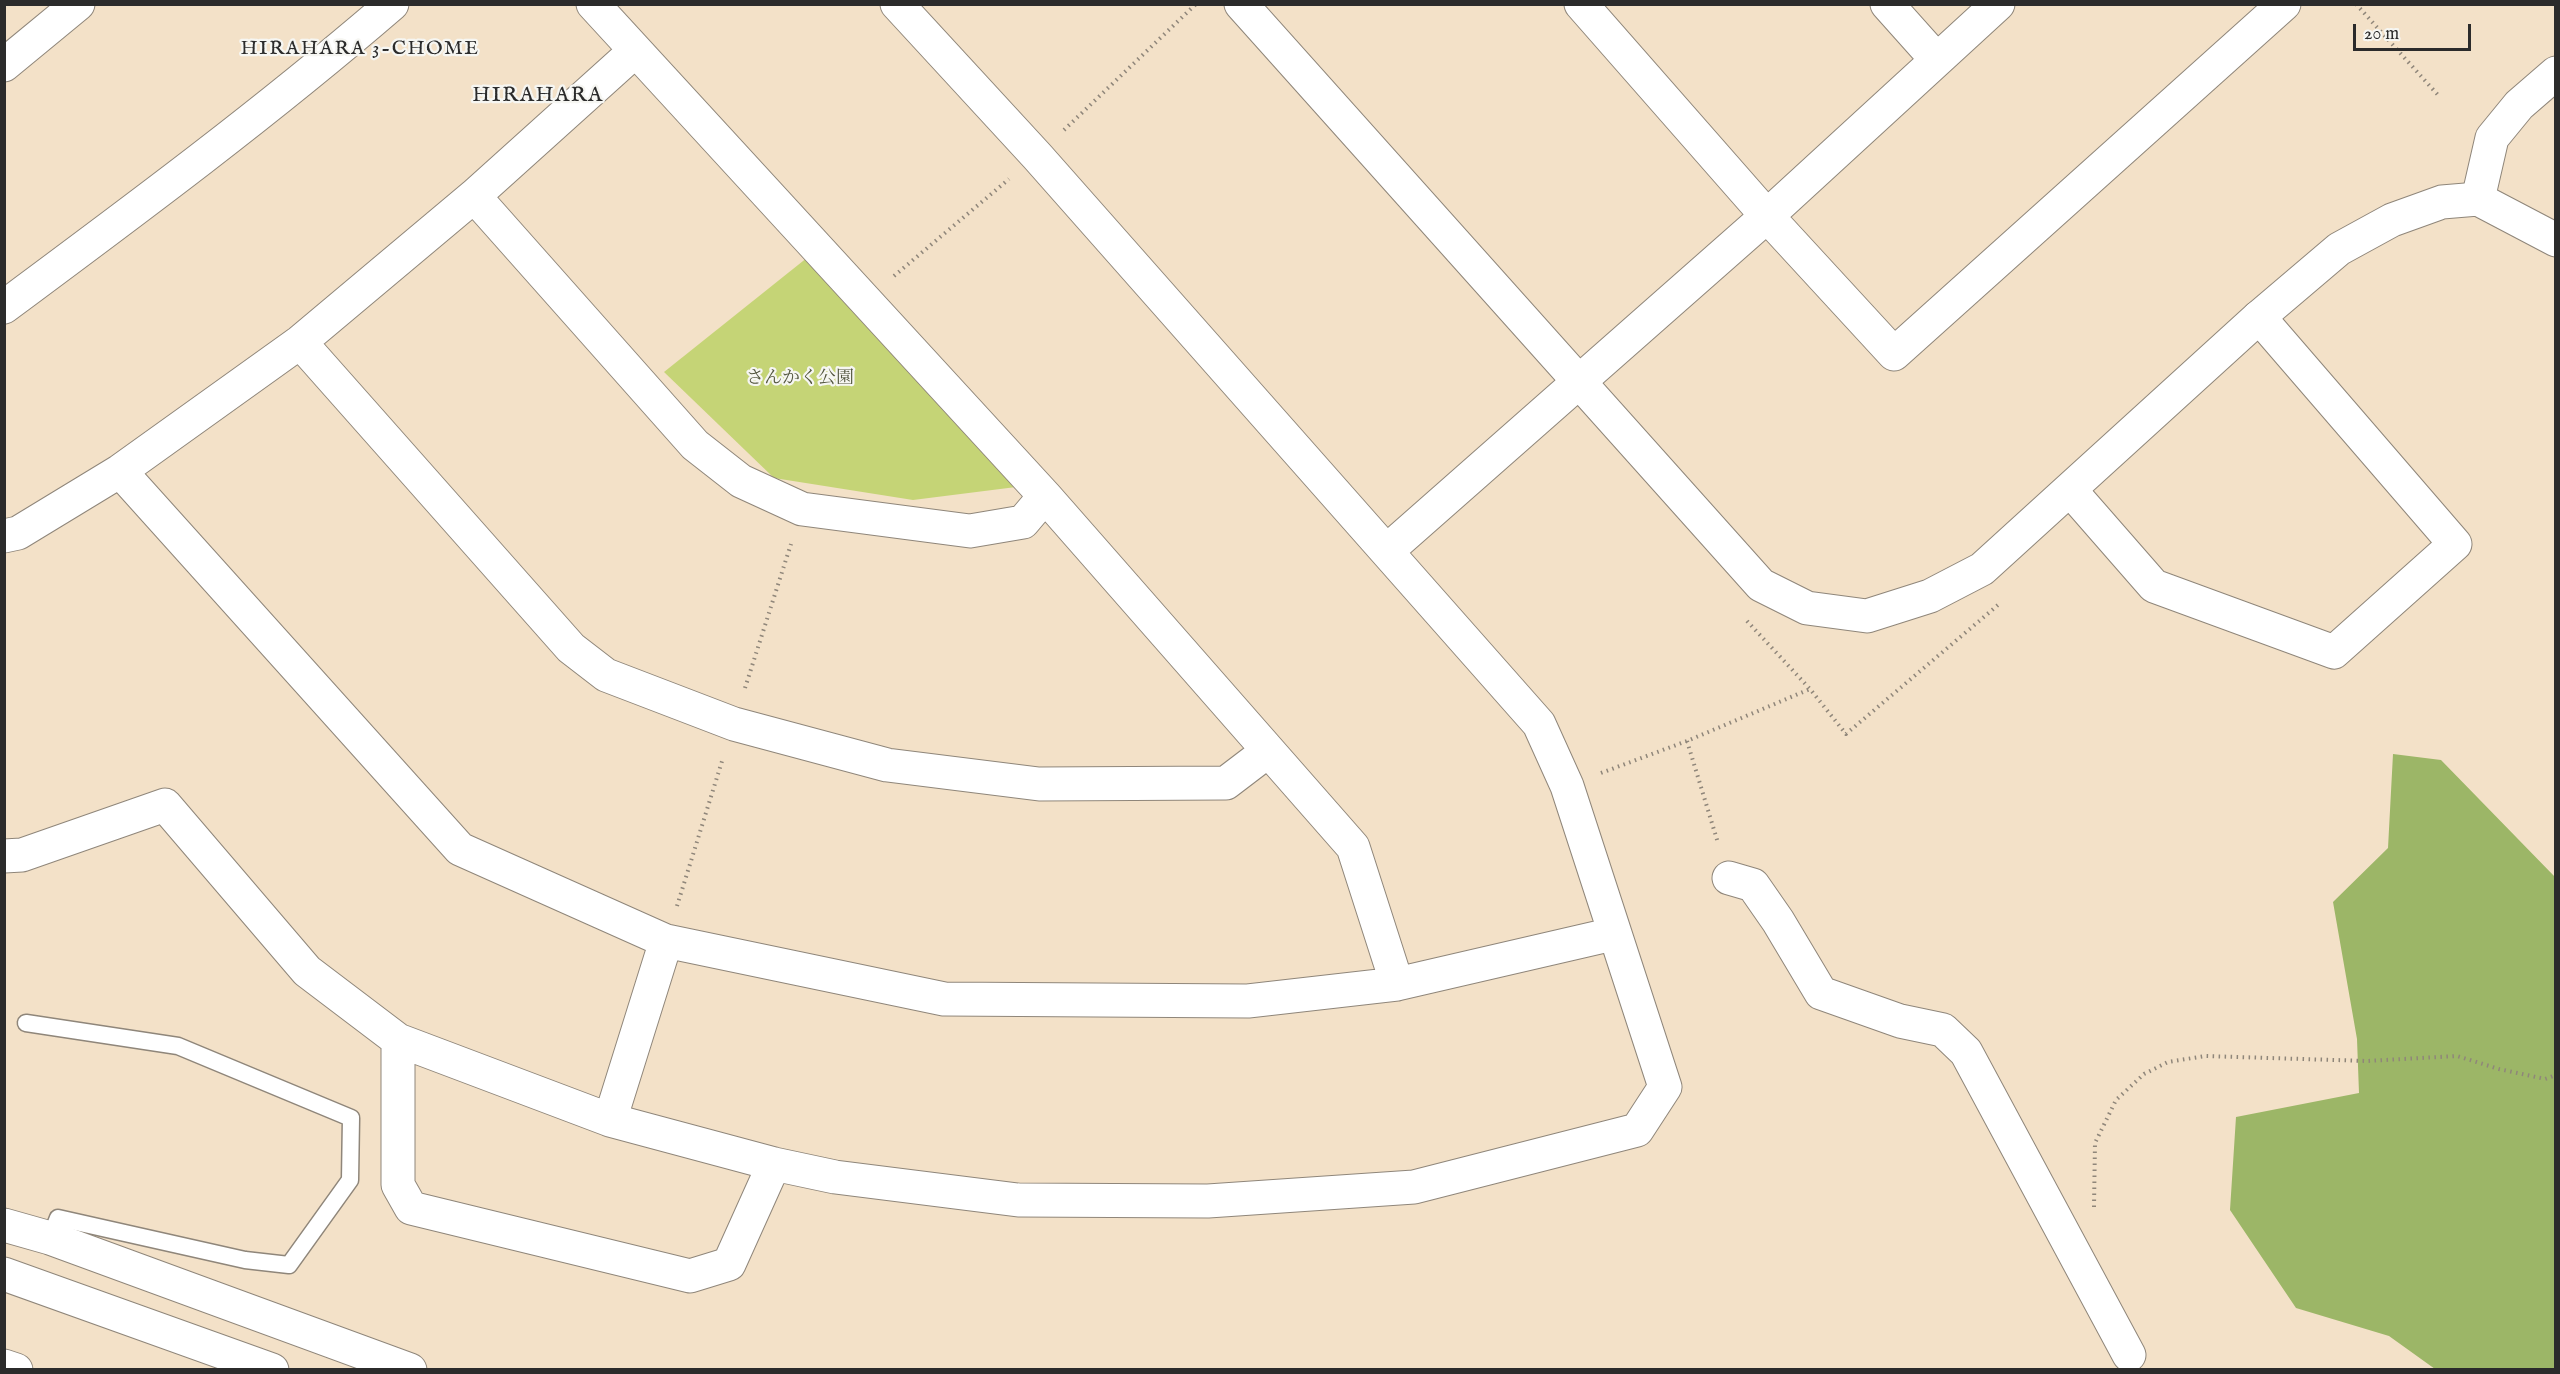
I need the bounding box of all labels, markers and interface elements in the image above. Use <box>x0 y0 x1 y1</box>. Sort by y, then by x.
scale bar <box>2356 12 2474 50</box>
text: 20 m <box>2364 23 2399 46</box>
district label: HIRAHARA 3-CHOME <box>240 38 480 62</box>
district label: HIRAHARA <box>472 84 604 110</box>
park label: さんかく公園 <box>746 368 854 390</box>

